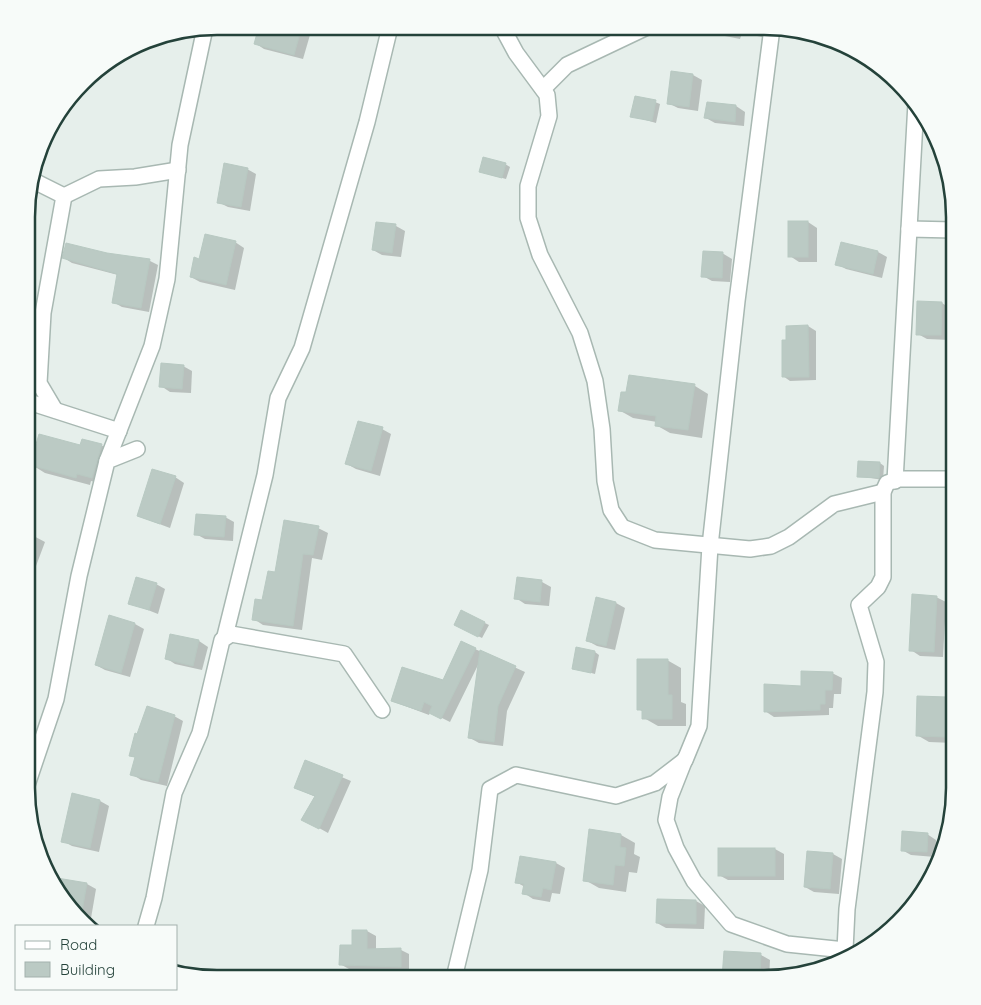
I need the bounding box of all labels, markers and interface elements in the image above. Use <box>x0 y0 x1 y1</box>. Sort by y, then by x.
legend <box>15 925 178 990</box>
text: Road <box>60 935 97 954</box>
text: Building <box>60 960 115 979</box>

